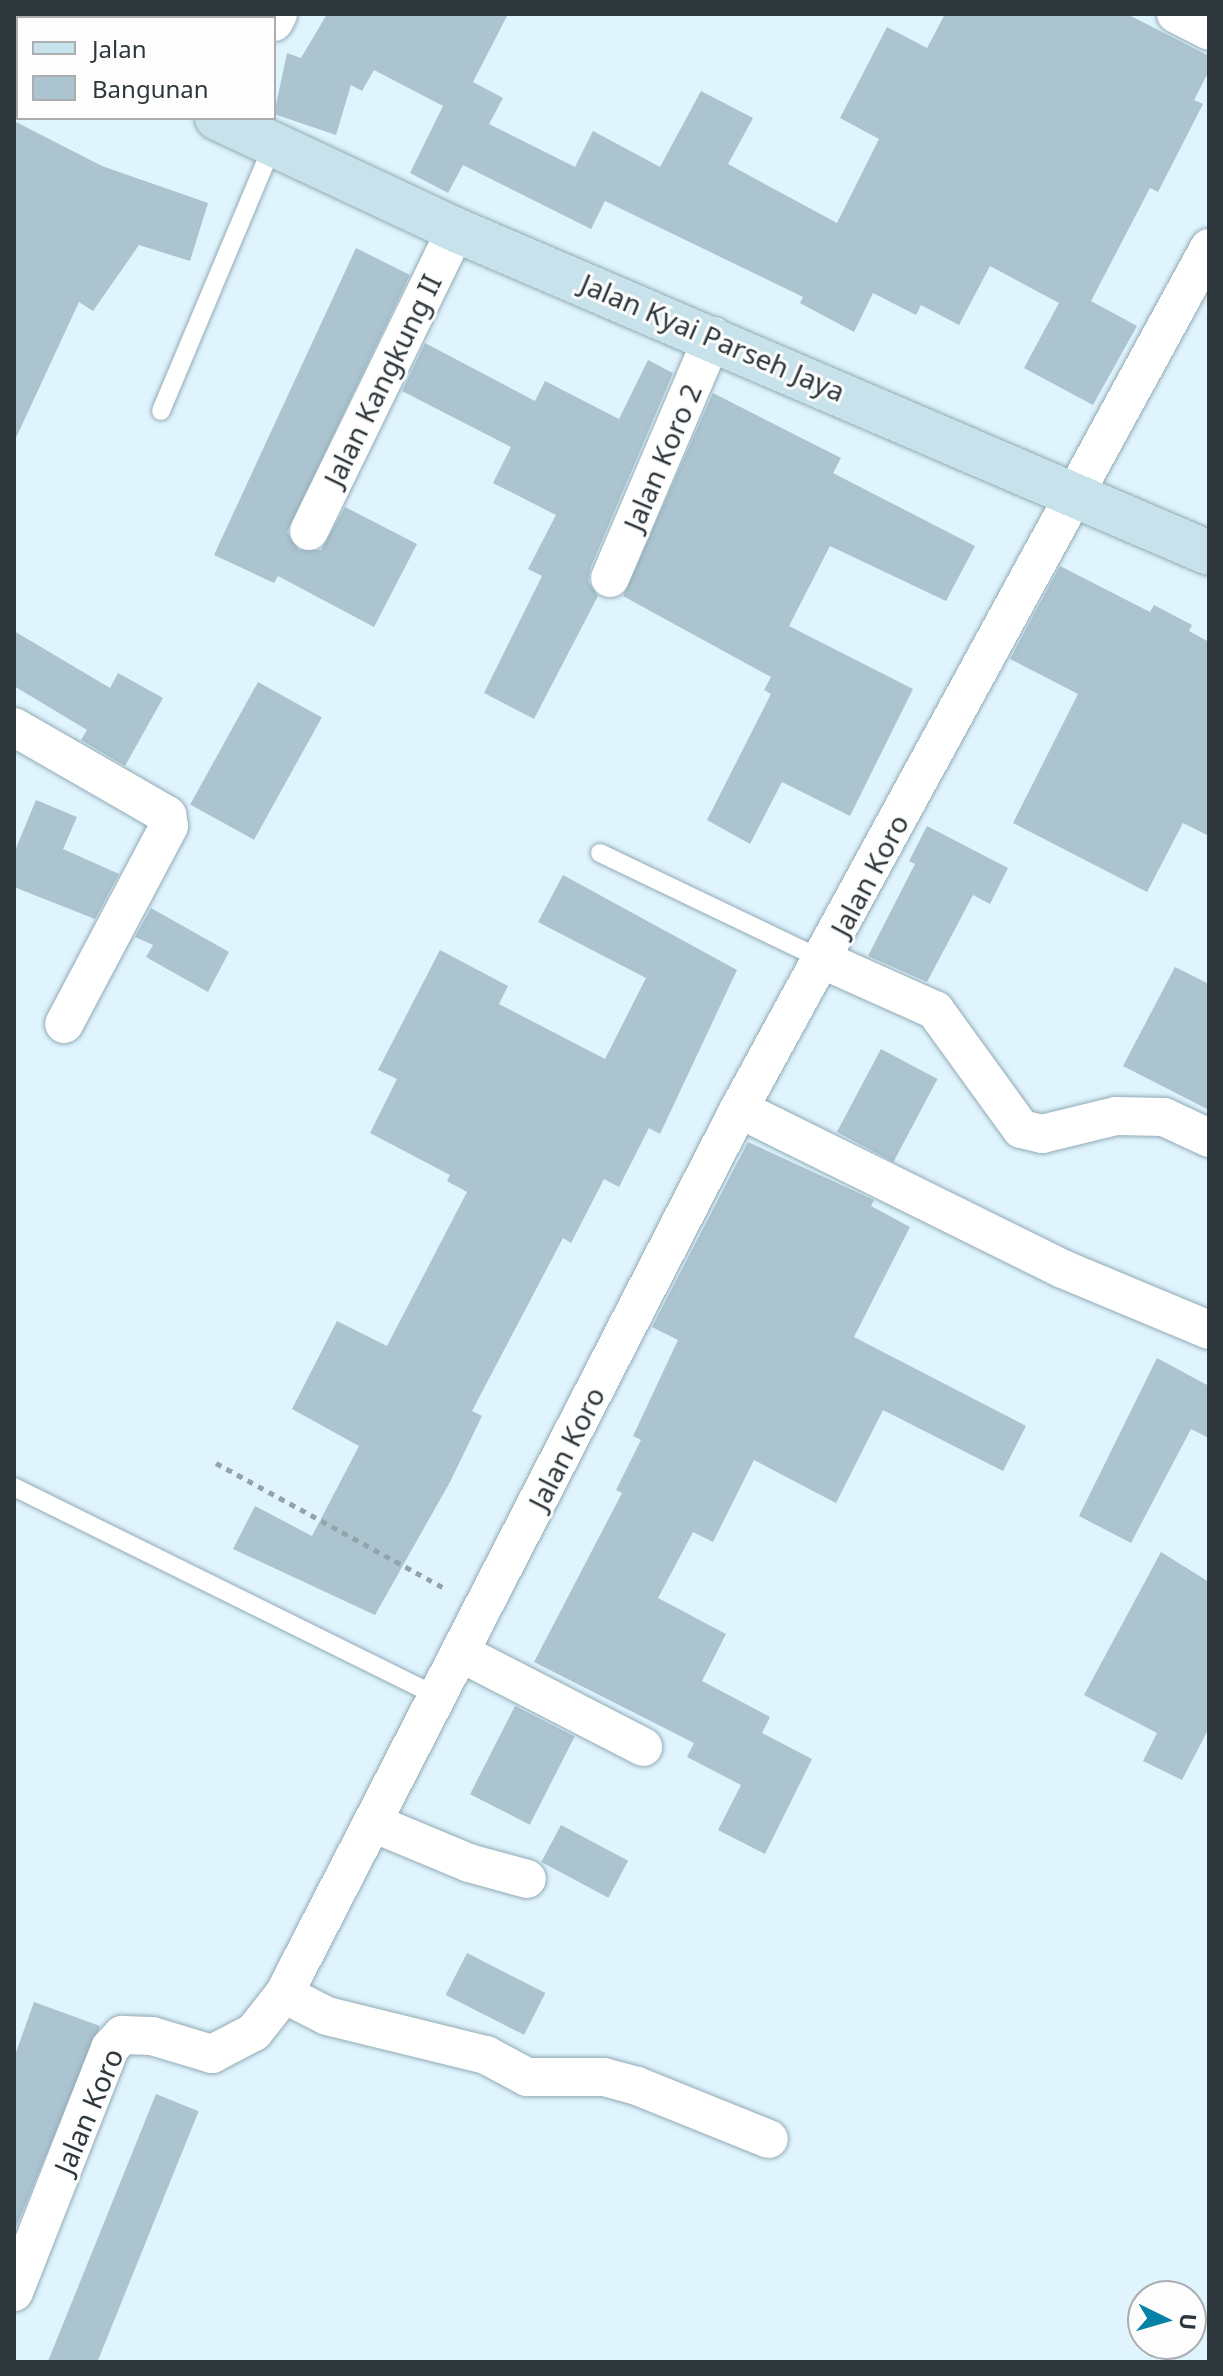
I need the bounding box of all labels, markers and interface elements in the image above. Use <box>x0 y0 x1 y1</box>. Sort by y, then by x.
legend <box>16 16 276 120</box>
text: Jalan <box>92 32 147 65</box>
text: Bangunan <box>92 72 209 105</box>
street label: Jalan Kyai Parseh Jaya <box>576 266 850 408</box>
street label: Jalan Kangkung II <box>316 269 448 491</box>
street label: Jalan Koro 2 <box>616 378 708 536</box>
street label: Jalan Koro <box>823 808 915 942</box>
street label: Jalan Koro <box>521 1381 611 1515</box>
street label: Jalan Koro <box>47 2043 129 2179</box>
north arrow <box>1127 2280 1207 2360</box>
text: U <box>1173 2312 1205 2332</box>

